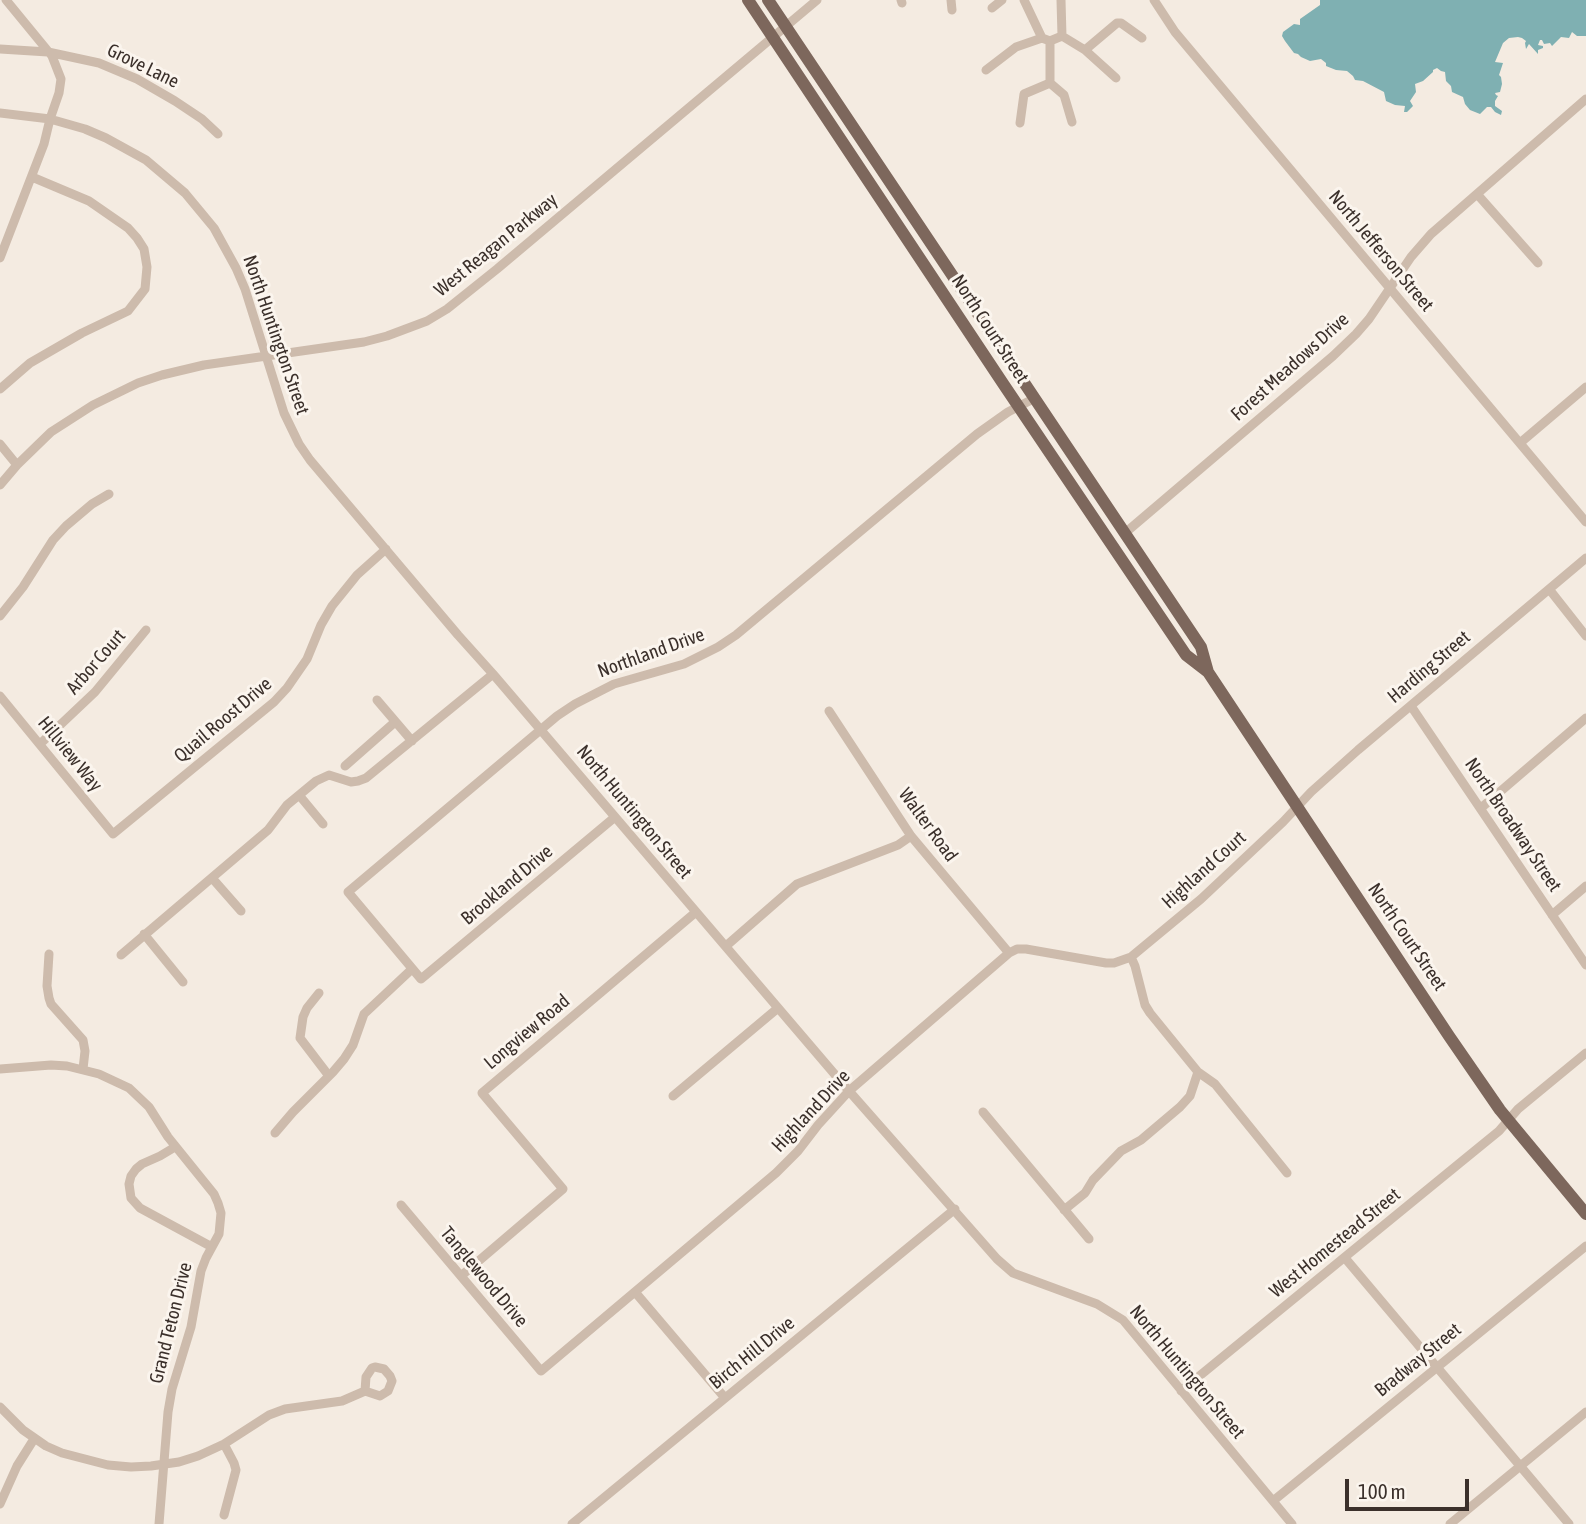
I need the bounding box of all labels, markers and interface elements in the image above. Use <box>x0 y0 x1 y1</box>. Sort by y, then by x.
street label: Grove Lane <box>103 39 183 93</box>
street label: North Jefferson Street <box>1324 186 1438 316</box>
street label: West Reagan Parkway <box>430 188 562 302</box>
street label: North Huntington Street <box>238 252 314 418</box>
street label: North Court Street <box>946 271 1034 387</box>
street label: Forest Meadows Drive <box>1226 308 1354 426</box>
street label: Northland Drive <box>595 623 707 683</box>
street label: Arbor Court <box>62 625 130 699</box>
street label: Harding Street <box>1383 626 1475 708</box>
street label: Quail Roost Drive <box>170 673 276 767</box>
street label: Hillview Way <box>33 712 107 796</box>
street label: North Huntington Street <box>572 741 696 883</box>
street label: North Broadway Street <box>1460 754 1566 896</box>
street label: Walter Road <box>894 784 962 866</box>
street label: Highland Court <box>1157 826 1251 914</box>
street label: Brookland Drive <box>457 840 557 930</box>
street label: North Court Street <box>1363 879 1451 995</box>
street label: Longview Road <box>480 990 574 1074</box>
street label: Highland Drive <box>767 1065 855 1157</box>
street label: West Homestead Street <box>1265 1183 1405 1303</box>
street label: Tanglewood Drive <box>435 1222 533 1332</box>
street label: Grand Teton Drive <box>145 1260 197 1386</box>
street label: North Huntington Street <box>1125 1301 1249 1443</box>
street label: Birch Hill Drive <box>705 1312 799 1394</box>
street label: Bradway Street <box>1370 1318 1466 1402</box>
scale bar <box>1348 1464 1472 1508</box>
text: 100 m <box>1358 1479 1406 1503</box>

